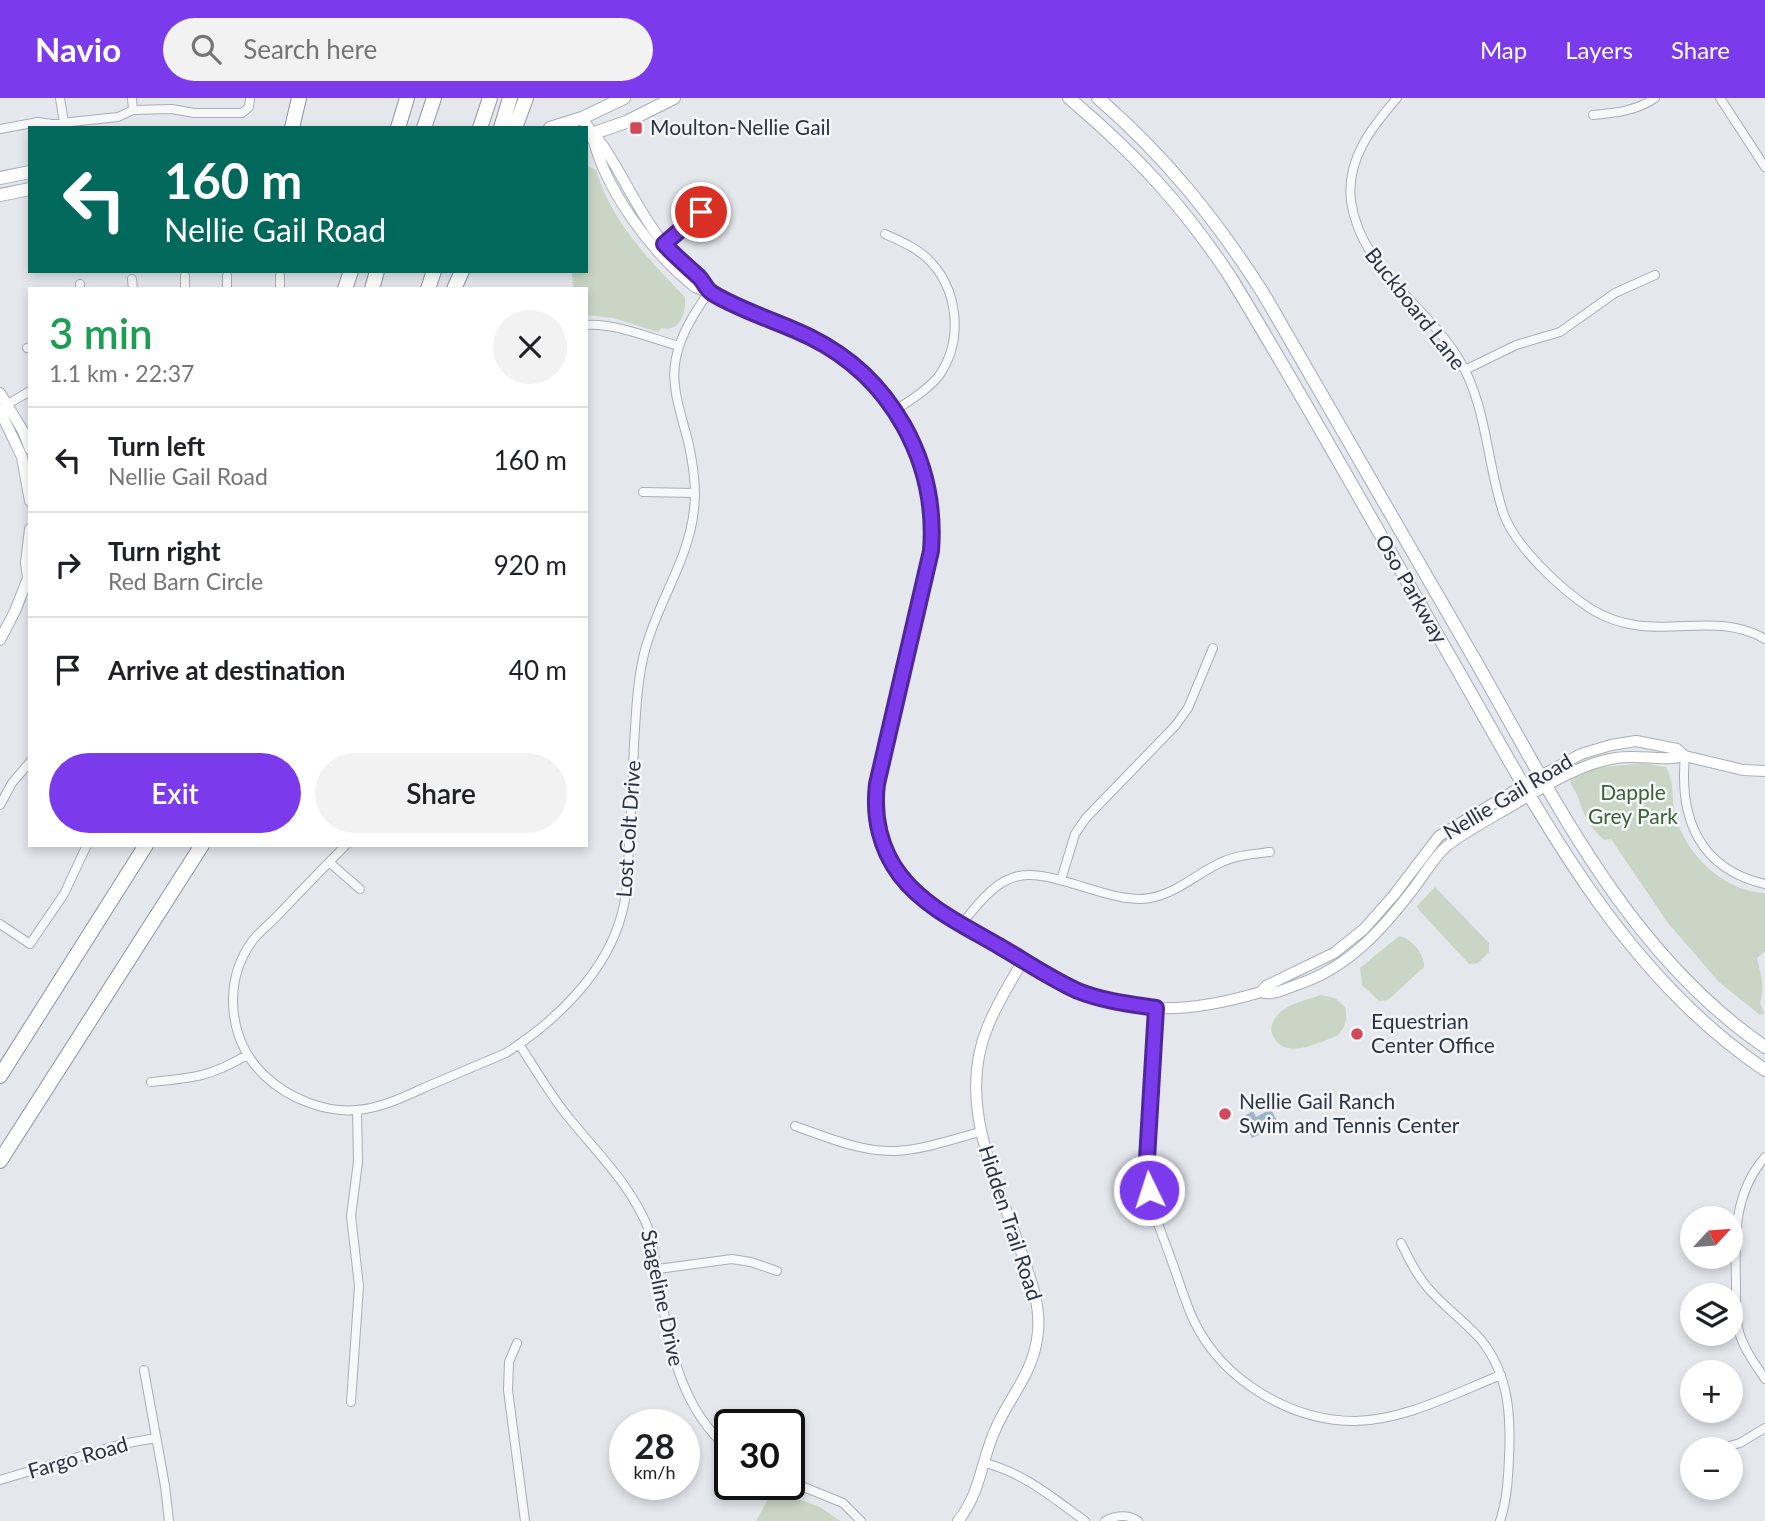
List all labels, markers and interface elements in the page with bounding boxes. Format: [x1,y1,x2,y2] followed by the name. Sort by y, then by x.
[163,18,653,81] search box
[35,29,121,69] text: Navio
[187,30,225,68] icon: search
[243,33,377,65] text: Search here
[1480,35,1527,64] text: Map
[1565,35,1633,64] text: Layers
[1671,35,1730,64] text: Share
[650,114,831,139] place label: Moulton-Nellie Gail
[628,120,644,136] marker: Moulton-Nellie Gail
[164,151,302,209] text: 160 m
[49,154,140,245] icon: left
[671,182,731,242] pin
[682,193,720,231] icon: arrive
[164,210,386,249] text: Nellie Gail Road
[1361,242,1472,374] street label: Buckboard Lane
[49,308,153,358] text: 3 min
[493,310,567,384] button: close
[49,359,194,387] text: 1.1 km · 22:37
[108,430,205,462] text: Turn left
[49,441,87,479] icon: left
[494,444,567,476] text: 160 m
[108,462,268,490] text: Nellie Gail Road
[1371,529,1454,647] street label: Oso Parkway
[108,535,221,567] text: Turn right
[49,546,87,584] icon: right
[494,549,567,581] text: 920 m
[108,567,263,595] text: Red Barn Circle
[49,651,87,689] icon: arrive
[108,654,345,686] text: Arrive at destination
[509,654,567,686] text: 40 m
[1438,747,1576,844] street label: Nellie Gail Road
[49,753,301,833] button: Exit
[315,753,567,833] button: Share
[610,759,645,898] street label: Lost Colt Drive
[1588,779,1678,828] park label: Dapple Grey Park
[1371,1008,1495,1057] place label: Equestrian Center Office
[1349,1026,1365,1042] marker: Equestrian Center Office
[1239,1088,1460,1137] place label: Nellie Gail Ranch Swim and Tennis Center
[1217,1106,1233,1122] marker: Nellie Gail Ranch Swim and Tennis Center
[975,1142,1048,1303] street label: Hidden Trail Road
[1112,1153,1186,1227] position arrow
[1680,1206,1743,1269] north arrow
[1680,1206,1743,1500] map controls
[637,1227,690,1368] street label: Stageline Drive
[1680,1283,1743,1346] button: layers
[1680,1360,1743,1423] button: +
[714,1409,805,1500] speed limit sign: 30
[634,1424,675,1466] text: 28
[25,1430,130,1483] street label: Fargo Road
[1680,1437,1743,1500] button: −
[633,1461,676,1483] text: km/h

